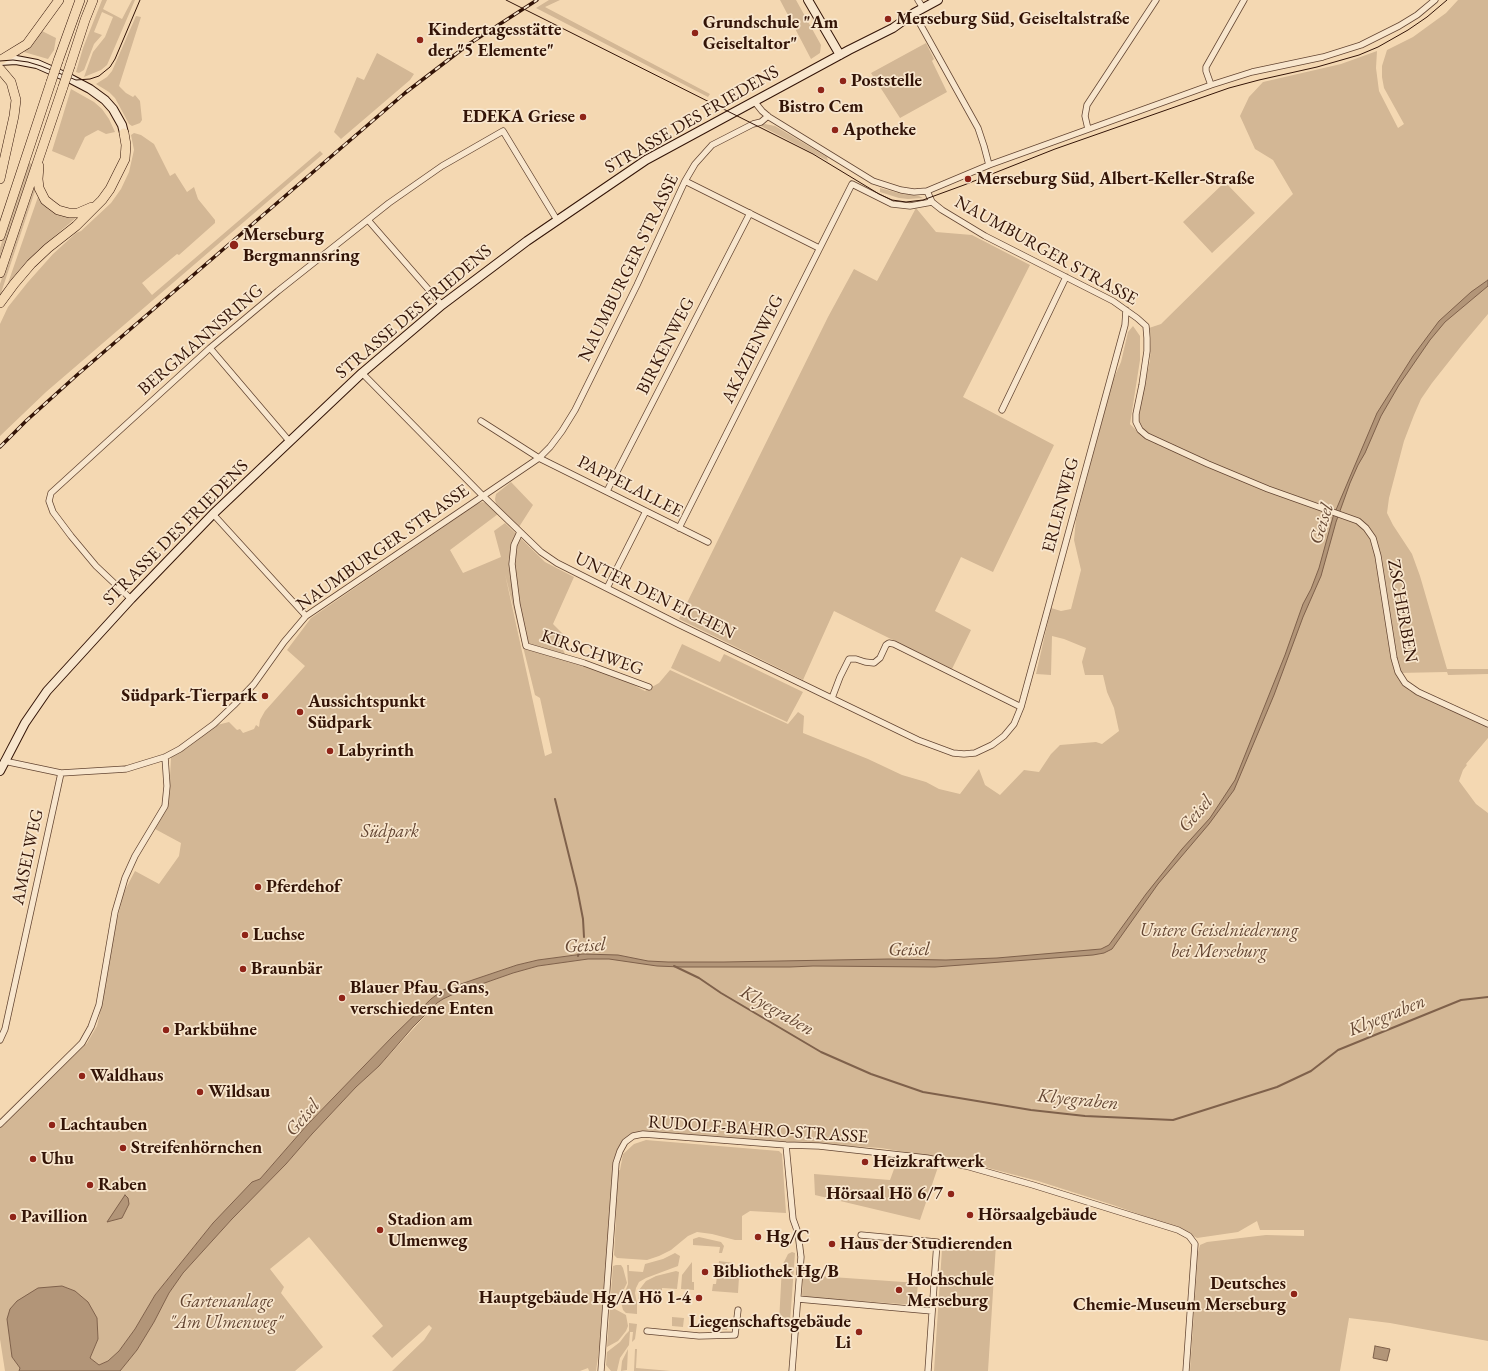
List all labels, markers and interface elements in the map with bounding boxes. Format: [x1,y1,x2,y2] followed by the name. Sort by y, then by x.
[896,8,1130,30] place label: Merseburg Süd, Geiseltalstraße
[703,12,838,54] place label: Grundschule "Am Geiseltaltor"
[883,14,893,24] marker: Merseburg Süd, Geiseltalstraße
[428,19,561,62] place label: Kindertagesstätte der "5 Elemente"
[690,28,700,38] marker: Grundschule "Am Geiseltaltor"
[415,35,425,45] marker: Kindertagesstätte der "5 Elemente"
[601,61,783,179] street label: STRASSE DES FRIEDENS
[851,70,922,92] place label: Poststelle
[838,76,848,86] marker: Poststelle
[816,85,826,95] marker: Bistro Cem
[778,96,864,118] place label: Bistro Cem
[463,106,575,128] place label: EDEKA Griese
[578,112,588,122] marker: EDEKA Griese
[843,119,916,141] place label: Apotheke
[830,125,840,135] marker: Apotheke
[976,168,1254,190] place label: Merseburg Süd, Albert-Keller-Straße
[574,171,684,365] street label: NAUMBURGER STRASSE
[963,174,973,184] marker: Merseburg Süd, Albert-Keller-Straße
[951,192,1141,310] street label: NAUMBURGER STRASSE
[243,224,359,266] place label: Merseburg Bergmannsring
[228,239,240,251] marker: Merseburg Bergmannsring
[331,240,497,384] street label: STRASSE DES FRIEDENS
[134,280,268,400] street label: BERGMANNSRING
[717,291,789,407] street label: AKAZIENWEG
[632,294,700,398] street label: BIRKENWEG
[574,451,686,523] street label: PAPPELALLEE
[1038,455,1084,555] street label: ERLENWEG
[99,456,253,610] street label: STRASSE DES FRIEDENS
[292,480,474,616] street label: NAUMBURGER STRASSE
[1305,501,1339,547] water label: Geisel
[571,548,739,644] street label: UNTER DEN EICHEN
[1382,558,1422,664] street label: ZSCHERBEN
[538,625,646,681] street label: KIRSCHWEG
[121,685,257,707] place label: Südpark-Tierpark
[260,691,270,701] marker: Südpark-Tierpark
[308,691,426,734] place label: Aussichtspunkt Südpark
[295,707,305,717] marker: Aussichtspunkt Südpark
[338,740,414,762] place label: Labyrinth
[325,746,335,756] marker: Labyrinth
[1174,791,1218,837] water label: Geisel
[7,807,49,907] street label: AMSELWEG
[361,821,419,843] park label: Südpark
[266,876,340,898] place label: Pferdehof
[253,882,263,892] marker: Pferdehof
[1140,920,1298,962] park label: Untere Geiselniederung bei Merseburg
[253,924,305,946] place label: Luchse
[240,930,250,940] marker: Luchse
[564,934,606,958] water label: Geisel
[888,938,930,962] water label: Geisel
[251,958,323,980] place label: Braunbär
[238,964,248,974] marker: Braunbär
[350,977,494,1020] place label: Blauer Pfau, Gans, verschiedene Enten
[736,981,818,1041] water label: Klyegraben
[1345,990,1429,1042] water label: Klyegraben
[337,993,347,1003] marker: Blauer Pfau, Gans, verschiedene Enten
[174,1019,257,1041] place label: Parkbühne
[161,1025,171,1035] marker: Parkbühne
[90,1065,163,1087] place label: Waldhaus
[77,1071,87,1081] marker: Waldhaus
[208,1081,270,1103] place label: Wildsau
[1036,1084,1120,1116] water label: Klyegraben
[195,1087,205,1097] marker: Wildsau
[281,1095,325,1141] water label: Geisel
[647,1112,869,1148] street label: RUDOLF-BAHRO-STRASSE
[60,1114,147,1136] place label: Lachtauben
[47,1120,57,1130] marker: Lachtauben
[131,1137,262,1159] place label: Streifenhörnchen
[118,1143,128,1153] marker: Streifenhörnchen
[41,1148,74,1170] place label: Uhu
[873,1151,985,1173] place label: Heizkraftwerk
[28,1154,38,1164] marker: Uhu
[860,1157,870,1167] marker: Heizkraftwerk
[98,1174,147,1196] place label: Raben
[85,1180,95,1190] marker: Raben
[826,1183,943,1205] place label: Hörsaal Hö 6/7
[946,1189,956,1199] marker: Hörsaal Hö 6/7
[978,1204,1097,1226] place label: Hörsaalgebäude
[21,1206,88,1228] place label: Pavillion
[388,1209,473,1252] place label: Stadion am Ulmenweg
[965,1210,975,1220] marker: Hörsaalgebäude
[8,1212,18,1222] marker: Pavillion
[375,1225,385,1235] marker: Stadion am Ulmenweg
[766,1226,809,1248] place label: Hg/C
[753,1232,763,1242] marker: Hg/C
[840,1233,1012,1255] place label: Haus der Studierenden
[827,1239,837,1249] marker: Haus der Studierenden
[713,1261,839,1283] place label: Bibliothek Hg/B
[700,1267,710,1277] marker: Bibliothek Hg/B
[907,1269,994,1312] place label: Hochschule Merseburg
[1073,1273,1286,1316] place label: Deutsches Chemie-Museum Merseburg
[894,1285,904,1295] marker: Hochschule Merseburg
[479,1287,691,1309] place label: Hauptgebäude Hg/A Hö 1-4
[1289,1289,1299,1299] marker: Deutsches Chemie-Museum Merseburg
[169,1291,283,1334] park label: Gartenanlage "Am Ulmenweg"
[694,1293,704,1303] marker: Hauptgebäude Hg/A Hö 1-4
[689,1311,851,1354] place label: Liegenschaftsgebäude Li
[854,1327,864,1337] marker: Liegenschaftsgebäude Li

